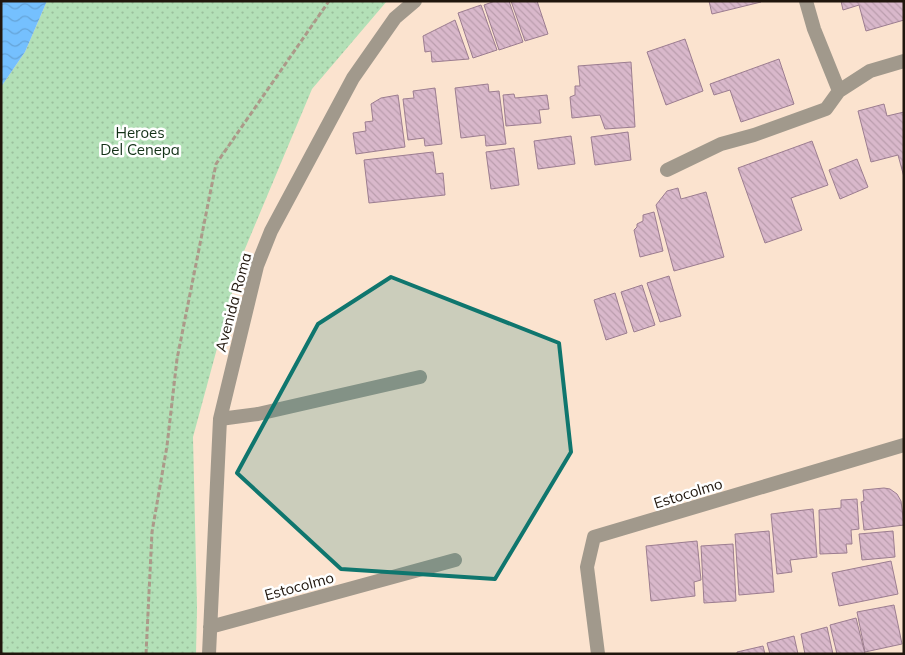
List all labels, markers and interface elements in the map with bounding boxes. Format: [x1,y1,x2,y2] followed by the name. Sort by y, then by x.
[100,123,180,159] park label: Heroes Del Cenepa
[211,250,255,354] street label: Avenida Roma
[651,474,725,512] street label: Estocolmo
[262,568,336,604] street label: Estocolmo

